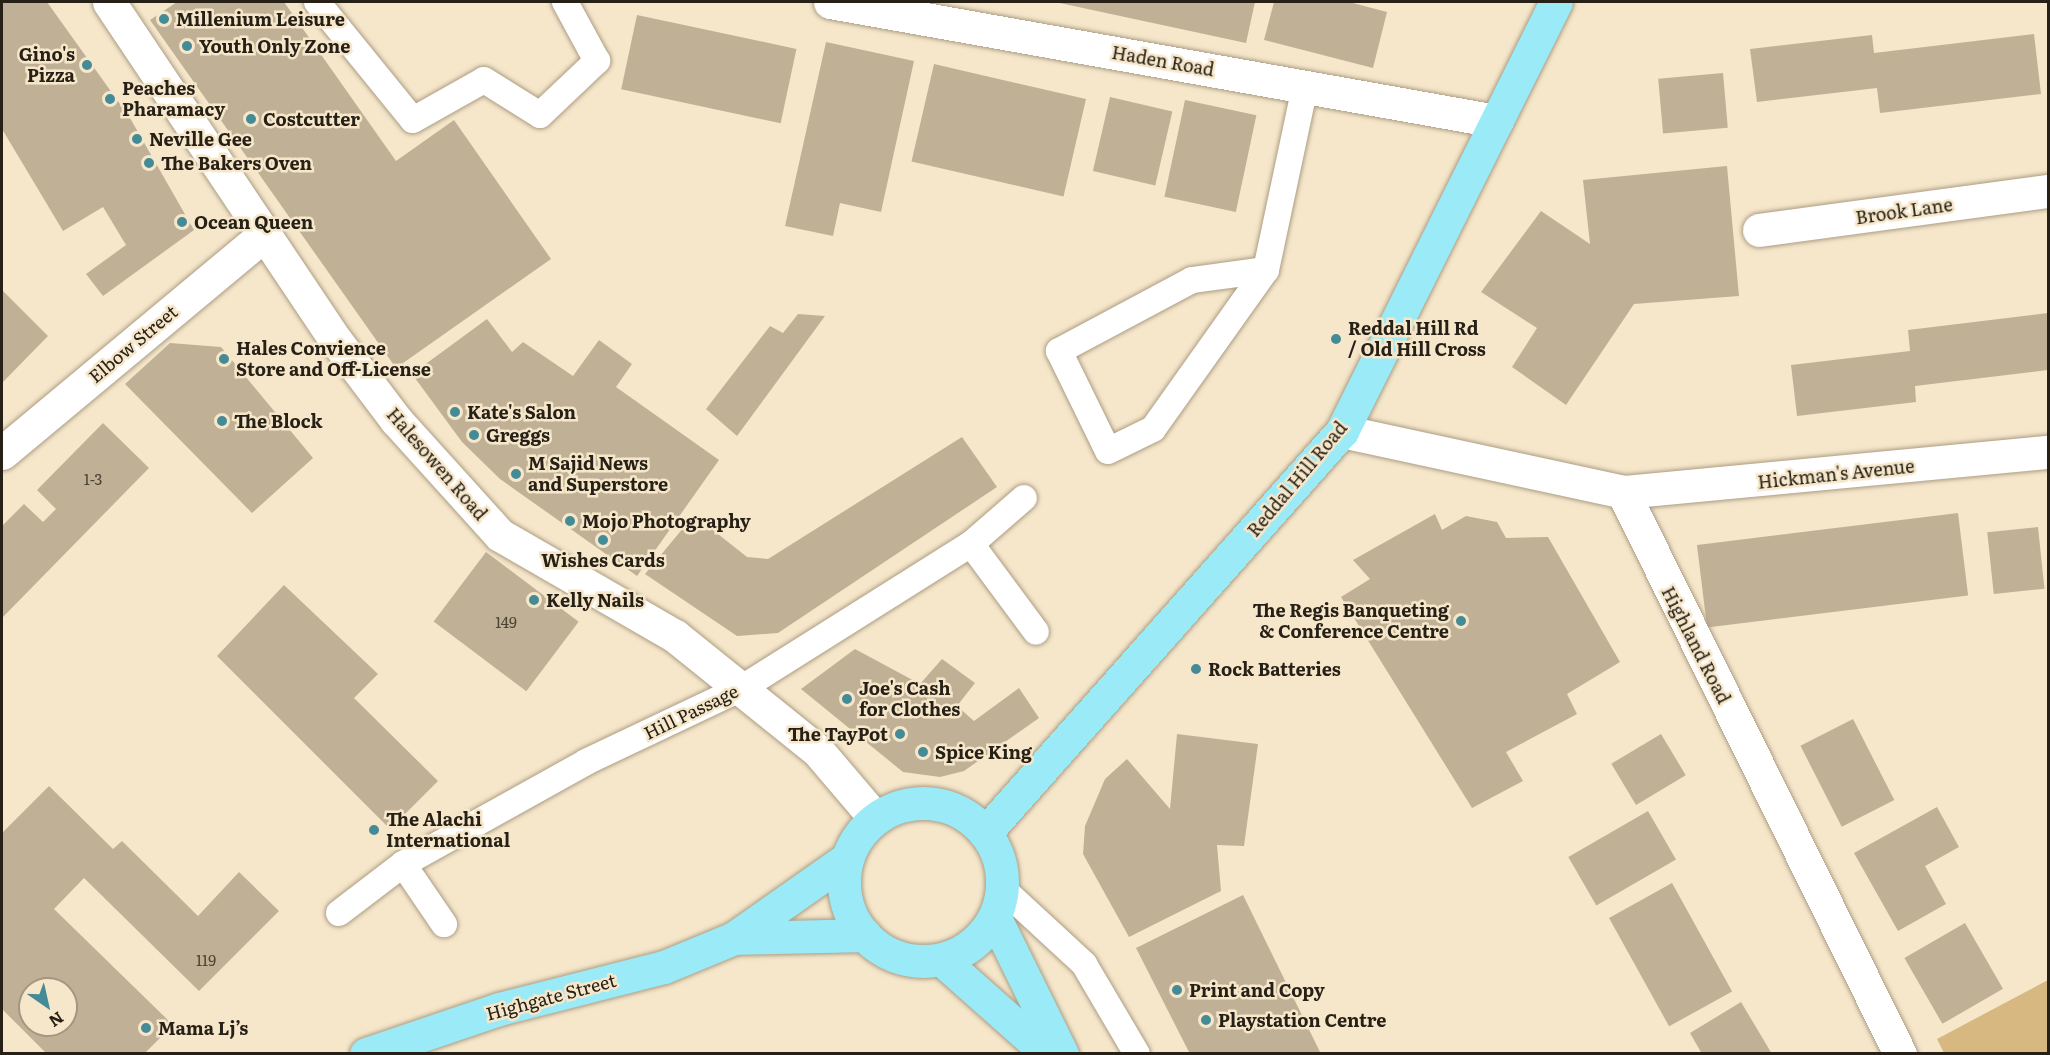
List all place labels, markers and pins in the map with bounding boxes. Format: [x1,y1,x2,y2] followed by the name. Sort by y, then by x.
[176,8,345,30] place label: Millenium Leisure
[157,12,171,26] marker: Millenium Leisure
[199,35,350,57] place label: Youth Only Zone
[180,39,194,53] marker: Youth Only Zone
[19,44,75,86] place label: Gino's Pizza
[80,58,94,72] marker: Gino's Pizza
[122,78,225,121] place label: Peaches Pharamacy
[103,92,117,106] marker: Peaches Pharamacy
[263,108,360,130] place label: Costcutter
[244,112,258,126] marker: Costcutter
[149,128,252,150] place label: Neville Gee
[130,132,144,146] marker: Neville Gee
[161,152,312,174] place label: The Bakers Oven
[142,156,156,170] marker: The Bakers Oven
[194,211,313,233] place label: Ocean Queen
[175,215,189,229] marker: Ocean Queen
[1348,318,1486,360] place label: Reddal Hill Rd / Old Hill Cross
[1329,332,1343,346] marker: Reddal Hill Rd / Old Hill Cross
[236,338,431,380] place label: Hales Convience Store and Off-License
[217,352,231,366] marker: Hales Convience Store and Off-License
[467,401,576,423] place label: Kate's Salon
[448,405,462,419] marker: Kate's Salon
[234,410,323,432] place label: The Block
[215,414,229,428] marker: The Block
[486,424,550,446] place label: Greggs
[467,428,481,442] marker: Greggs
[528,453,668,496] place label: M Sajid News and Superstore
[509,467,523,481] marker: M Sajid News and Superstore
[582,510,751,532] place label: Mojo Photography
[563,514,577,528] marker: Mojo Photography
[596,533,610,547] marker: Wishes Cards
[541,549,665,571] place label: Wishes Cards
[546,589,644,611] place label: Kelly Nails
[527,593,541,607] marker: Kelly Nails
[1253,600,1449,642] place label: The Regis Banqueting & Conference Centre
[1454,614,1468,628] marker: The Regis Banqueting & Conference Centre
[1208,658,1341,680] place label: Rock Batteries
[1189,662,1203,676] marker: Rock Batteries
[859,678,960,720] place label: Joe's Cash for Clothes
[840,692,854,706] marker: Joe's Cash for Clothes
[788,723,888,745] place label: The TayPot
[893,727,907,741] marker: The TayPot
[935,741,1032,763] place label: Spice King
[916,745,930,759] marker: Spice King
[386,809,510,852] place label: The Alachi International
[367,823,381,837] marker: The Alachi International
[1189,979,1325,1001] place label: Print and Copy
[1170,983,1184,997] marker: Print and Copy
[1218,1009,1386,1031] place label: Playstation Centre
[1199,1013,1213,1027] marker: Playstation Centre
[158,1017,248,1039] place label: Mama Lj’s
[139,1021,153,1035] marker: Mama Lj’s

